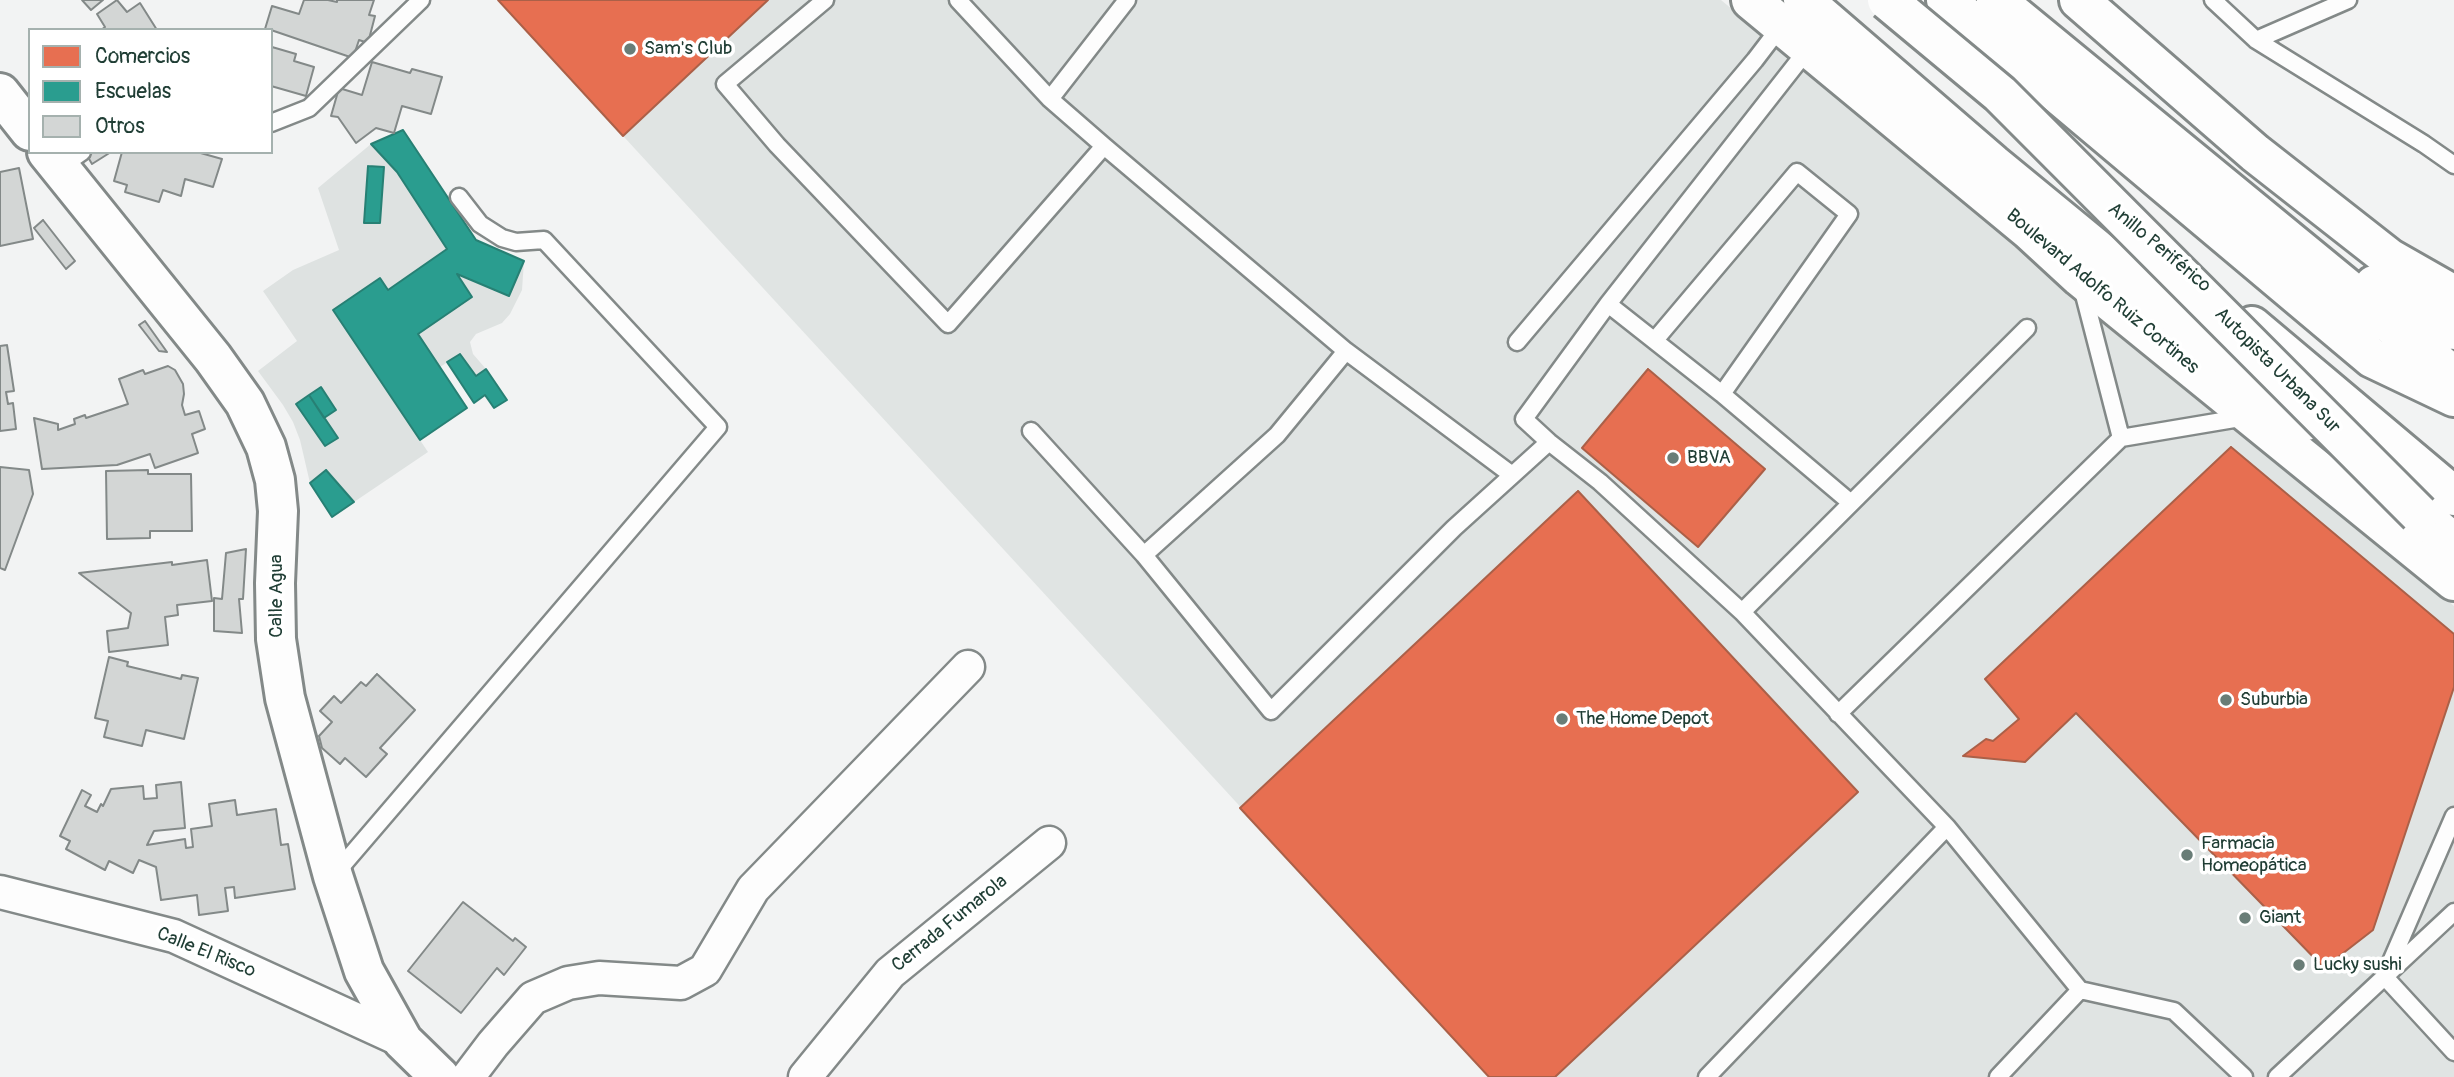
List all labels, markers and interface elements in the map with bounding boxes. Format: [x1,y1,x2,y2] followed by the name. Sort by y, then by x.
[28,28,273,154] legend
[644,38,732,60] place label: Sam's Club
[622,41,638,57] marker: Sam's Club
[95,43,190,70] text: Comercios
[95,78,171,105] text: Escuelas
[95,113,145,140] text: Otros
[2103,198,2215,298] street label: Anillo Periférico
[2001,205,2203,379] street label: Boulevard Adolfo Ruiz Cortines
[2209,303,2345,439] street label: Autopista Urbana Sur
[1687,447,1731,469] place label: BBVA
[1665,450,1681,466] marker: BBVA
[266,554,288,638] street label: Calle Agua
[2240,689,2308,711] place label: Suburbia
[2218,692,2234,708] marker: Suburbia
[1576,708,1709,730] place label: The Home Depot
[1554,711,1570,727] marker: The Home Depot
[2201,833,2307,877] place label: Farmacia Homeopática
[2179,847,2195,863] marker: Farmacia Homeopática
[888,871,1012,977] street label: Cerrada Fumarola
[2259,907,2301,929] place label: Giant
[2237,910,2253,926] marker: Giant
[153,923,259,983] street label: Calle El Risco
[2313,954,2402,976] place label: Lucky sushi
[2291,957,2307,973] marker: Lucky sushi

